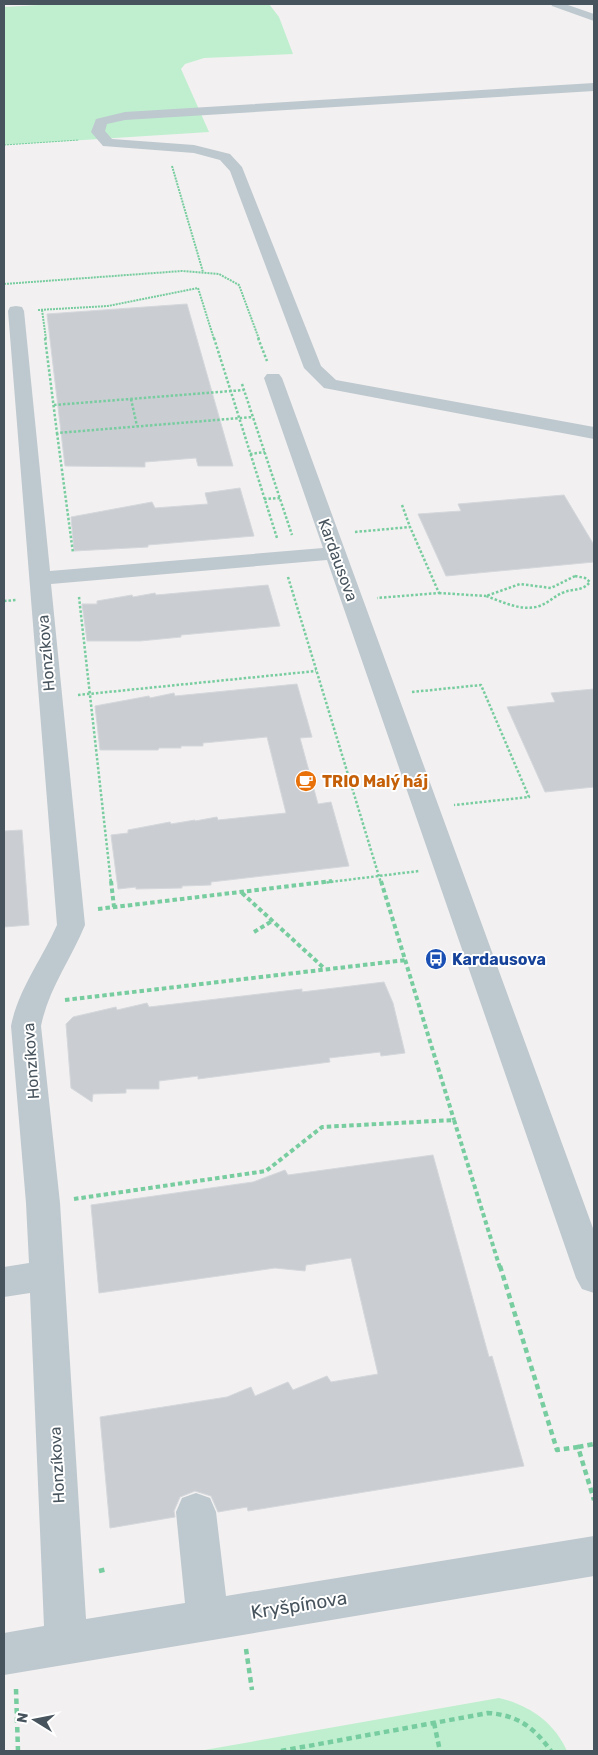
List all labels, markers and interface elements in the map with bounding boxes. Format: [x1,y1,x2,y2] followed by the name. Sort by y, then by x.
[314,516,362,604] street label: Kardausova
[33,614,59,692] street label: Honzíkova
[294,769,318,793] cafe icon: TRIO Malý háj
[322,772,428,791] place label: TRIO Malý háj
[424,947,448,971] bus stop icon: Kardausova
[452,950,546,969] place label: Kardausova
[19,1022,43,1100] street label: Honzíkova
[46,1426,68,1504] street label: Honzíkova
[249,1586,349,1624] street label: Kryšpínova
[10,1695,60,1745] north arrow
[13,1711,32,1724] text: N

